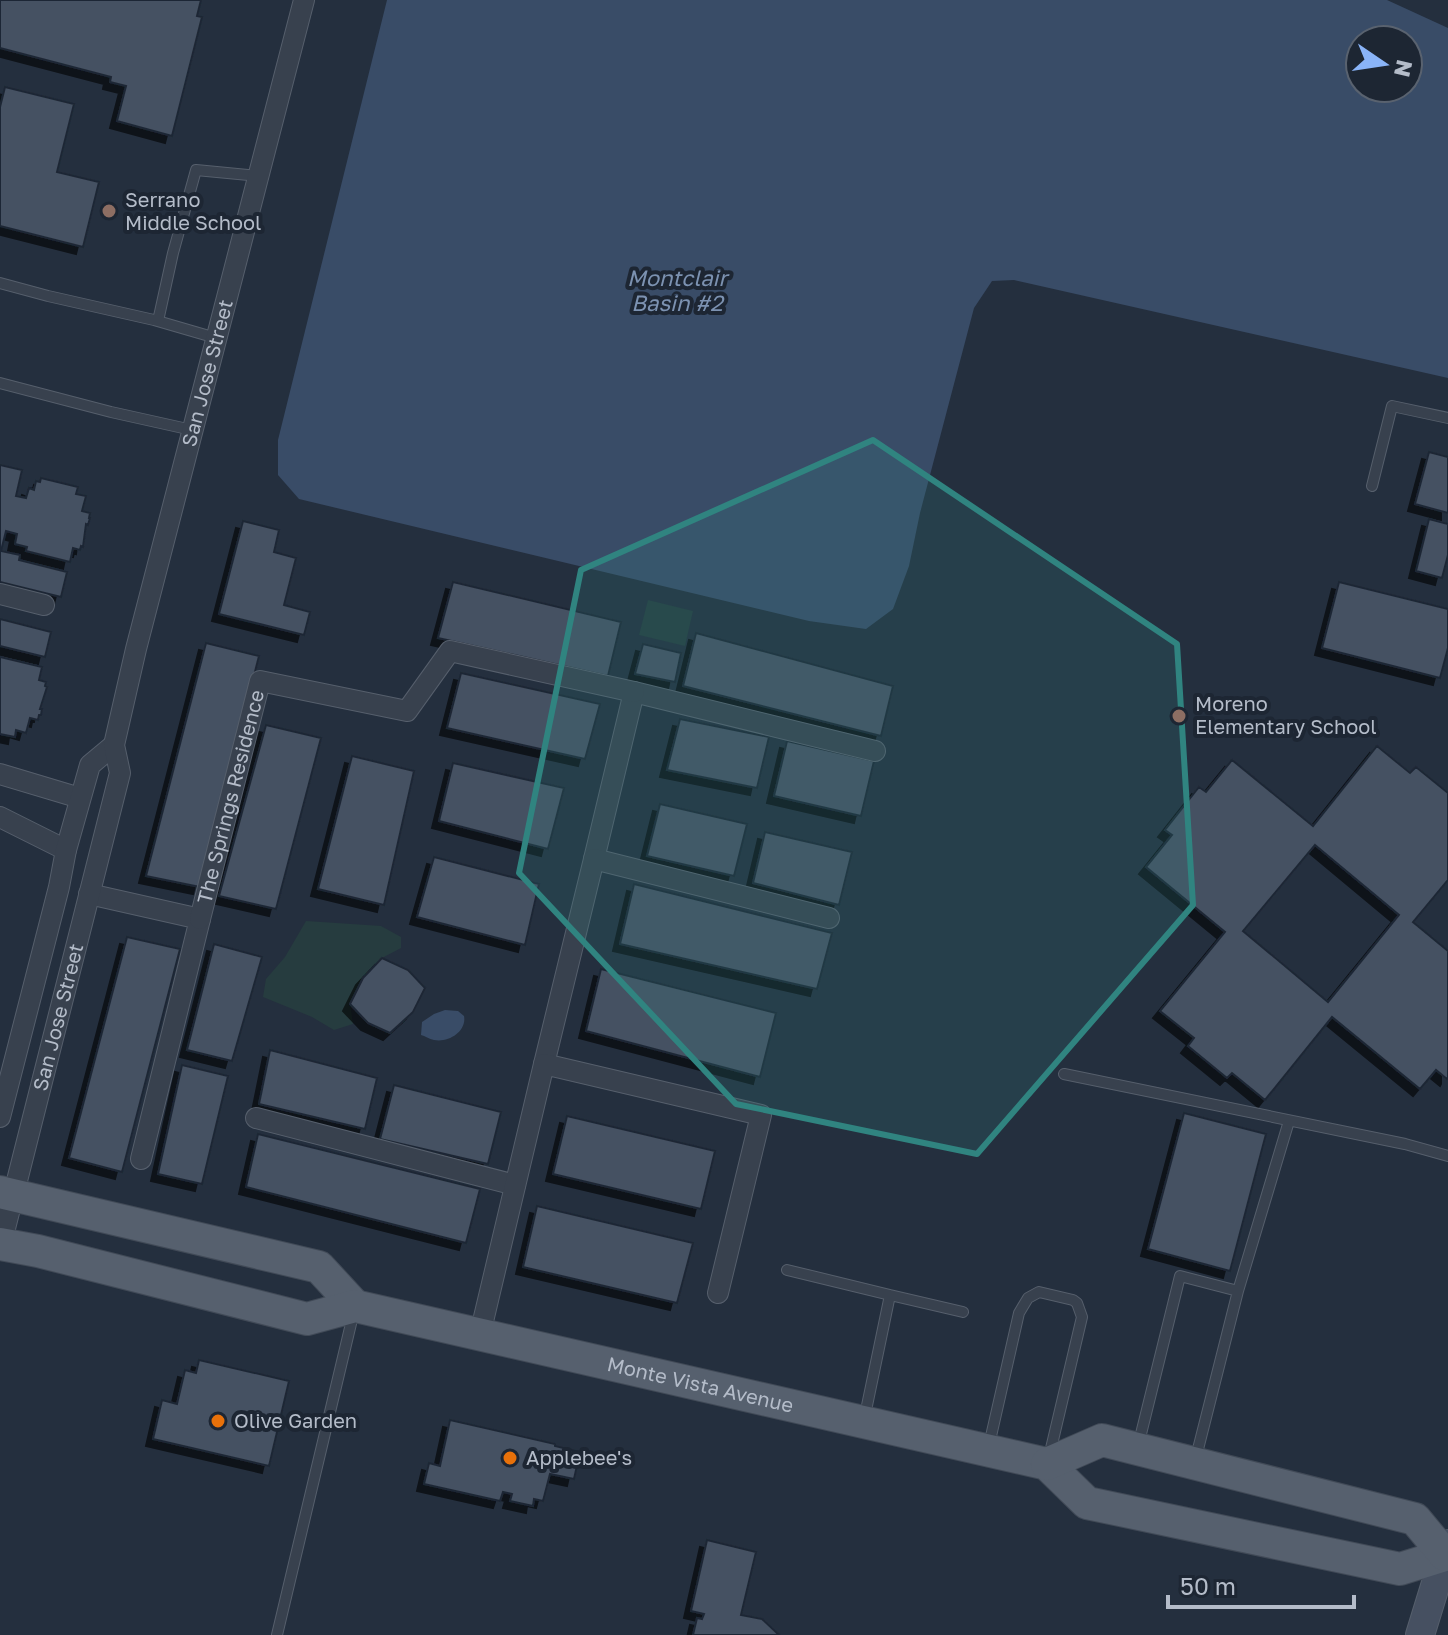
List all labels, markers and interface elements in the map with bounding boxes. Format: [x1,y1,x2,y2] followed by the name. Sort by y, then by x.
[1344,24,1424,104] north arrow
[1389,57,1419,80] text: N
[125,187,261,234] place label: Serrano Middle School
[100,202,118,220] marker: Serrano Middle School
[627,264,731,316] water label: Montclair Basin #2
[176,297,237,449] street label: San Jose Street
[191,687,268,906] street label: The Springs Residence
[1195,691,1377,738] place label: Moreno Elementary School
[1170,707,1188,725] marker: Moreno Elementary School
[27,941,87,1093] street label: San Jose Street
[605,1351,796,1417] street label: Monte Vista Avenue
[234,1408,357,1432] place label: Olive Garden
[209,1412,227,1430] marker: Olive Garden
[526,1445,632,1469] place label: Applebee's
[501,1449,519,1467] marker: Applebee's
[1168,1559,1354,1609] scale bar
[1180,1571,1236,1600] text: 50 m

